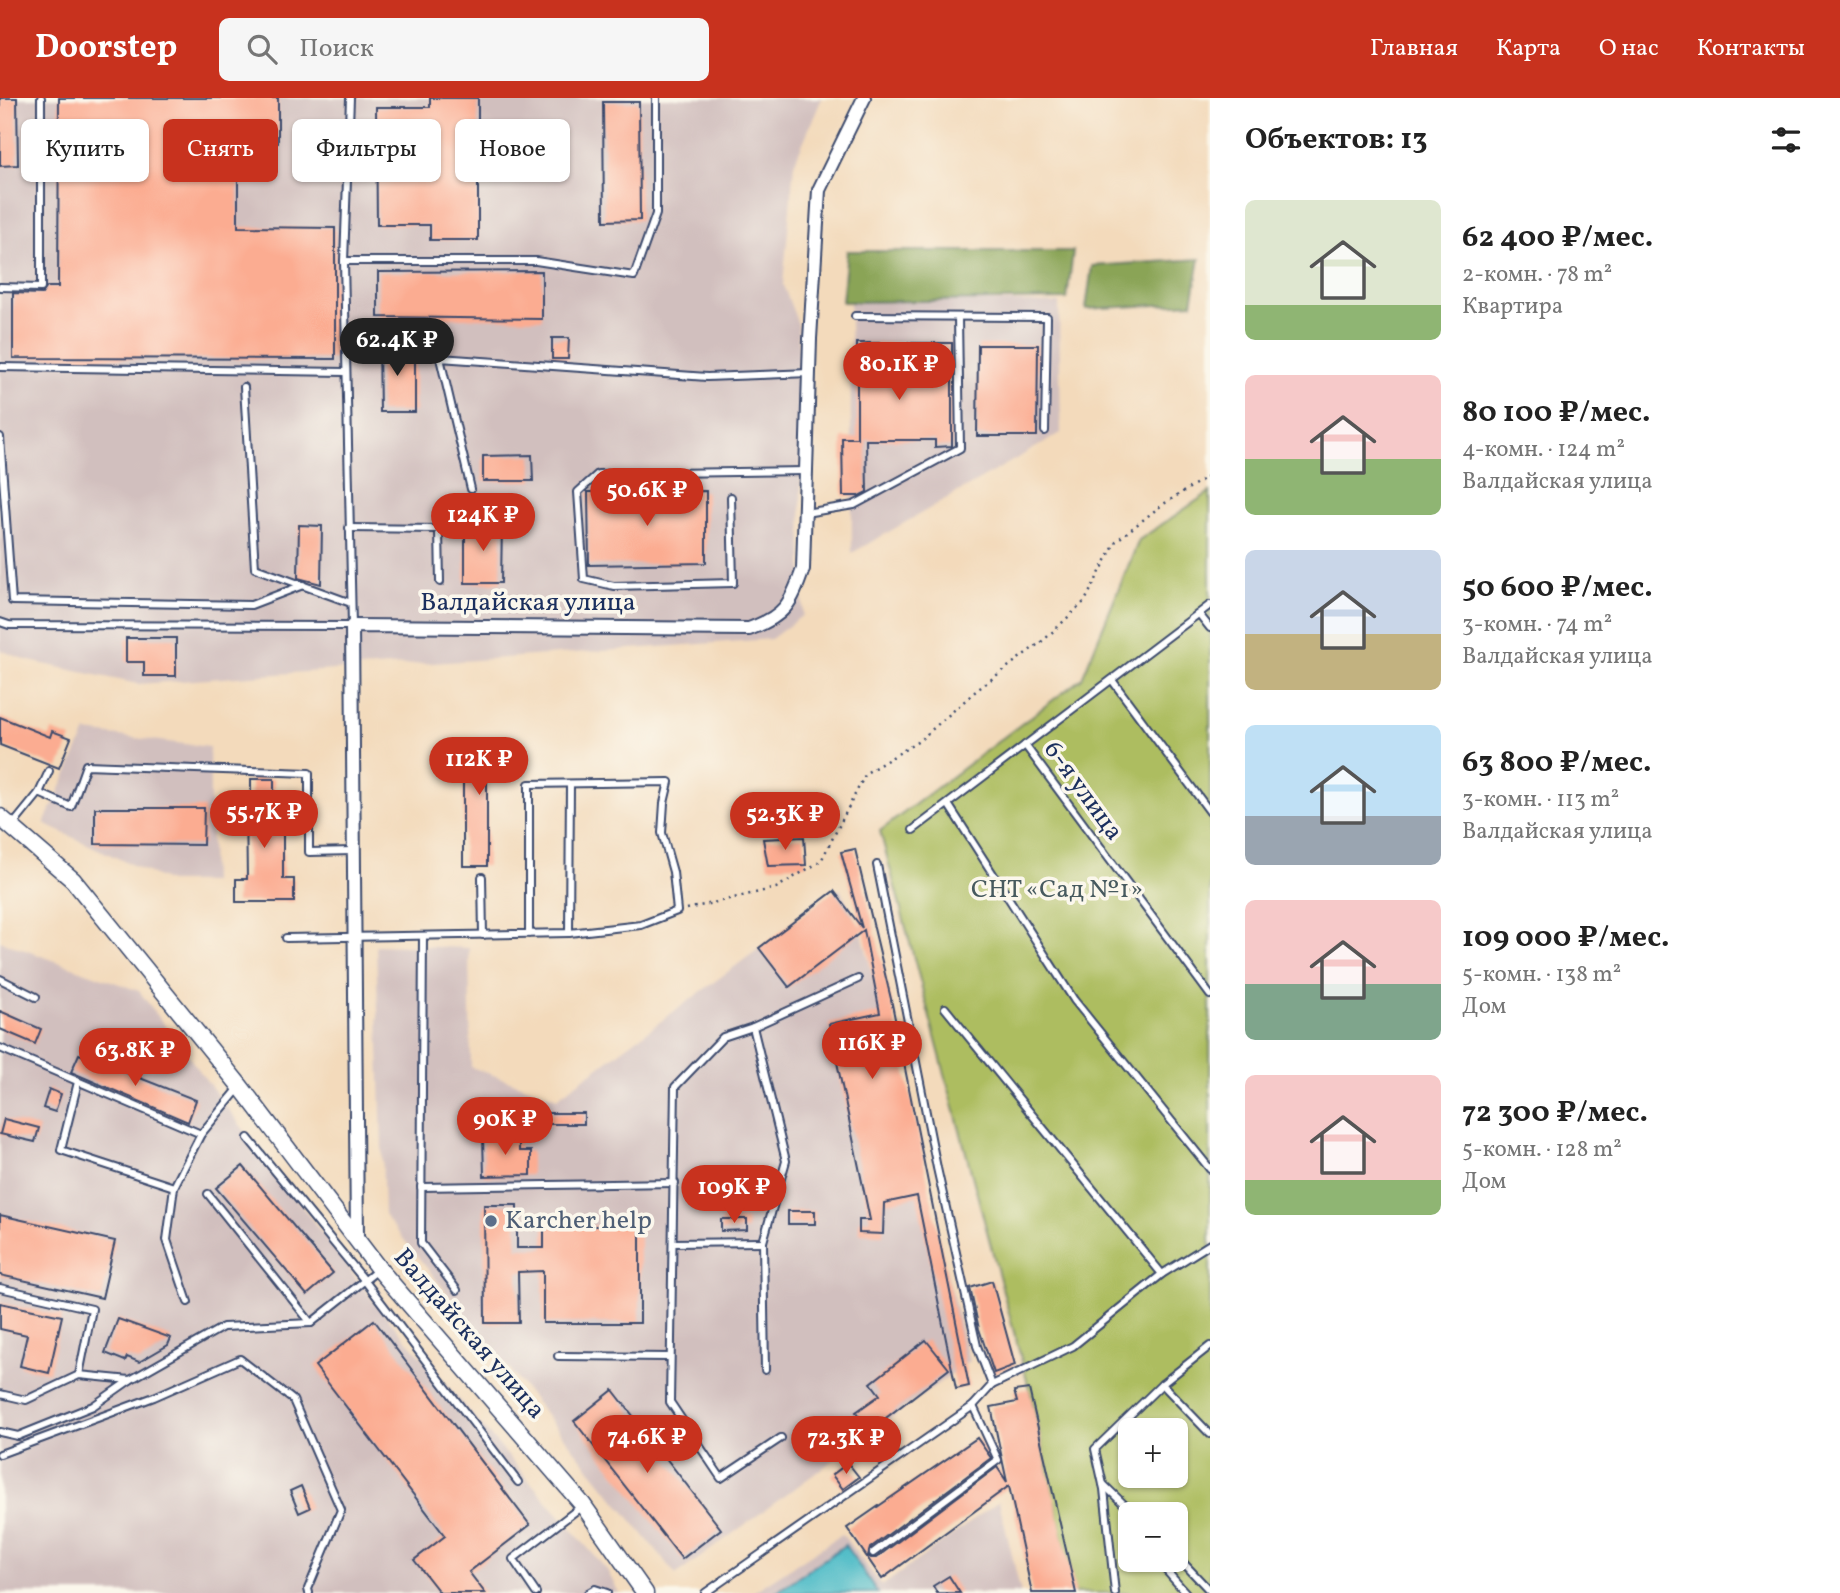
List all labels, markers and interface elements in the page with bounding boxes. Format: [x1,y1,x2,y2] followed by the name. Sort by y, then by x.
[219,18,709,81] search box
[35,26,177,72] text: Doorstep
[243,30,281,68] icon: search
[299,31,374,67] text: Поиск
[1370,32,1458,66] text: Главная
[1496,32,1561,66] text: Карта
[1599,32,1659,66] text: О нас
[1697,32,1805,66] text: Контакты
[21,119,149,182] chip: Купить
[163,119,278,182] chip: Снять
[292,119,441,182] chip: Фильтры
[455,119,570,182] chip: Новое
[1245,119,1428,161] text: Объектов: 13
[1767,121,1805,159] icon: filters
[1462,217,1653,259] text: 62 400 ₽/мес.
[1301,228,1385,312] icon: home
[1462,259,1612,291] text: 2-комн. · 78 m²
[1462,291,1563,323] text: Квартира
[332,318,462,378] pin: 62.4K ₽
[356,325,438,357] text: 62.4K ₽
[834,342,964,402] pin: 80.1K ₽
[859,349,939,381] text: 80.1K ₽
[1462,392,1651,434] text: 80 100 ₽/мес.
[1301,403,1385,487] icon: home
[1462,434,1625,466] text: 4-комн. · 124 m²
[1462,466,1653,498] text: Валдайская улица
[582,468,712,528] pin: 50.6K ₽
[606,475,688,507] text: 50.6K ₽
[426,494,540,553] pin: 124K ₽
[447,500,519,532] text: 124K ₽
[1462,567,1653,609] text: 50 600 ₽/мес.
[1301,578,1385,662] icon: home
[420,585,636,621] street label: Валдайская улица
[1462,609,1612,641] text: 3-комн. · 74 m²
[1462,641,1653,673] text: Валдайская улица
[1035,734,1131,848] street label: 6-я улица
[422,738,536,797] pin: 112K ₽
[1462,742,1652,784] text: 63 800 ₽/мес.
[445,744,513,776] text: 112K ₽
[1301,753,1385,837] icon: home
[1462,784,1619,816] text: 3-комн. · 113 m²
[199,790,329,850] pin: 55.7K ₽
[720,792,850,852] pin: 52.3K ₽
[226,797,302,829] text: 55.7K ₽
[746,799,824,831] text: 52.3K ₽
[1462,816,1653,848] text: Валдайская улица
[971,872,1143,908] park label: СНТ «Сад №1»
[1462,917,1670,959] text: 109 000 ₽/мес.
[1301,928,1385,1012] icon: home
[1462,959,1621,991] text: 5-комн. · 138 m²
[1462,991,1506,1023] text: Дом
[815,1021,929,1081] pin: 116K ₽
[70,1028,200,1088] pin: 63.8K ₽
[838,1028,906,1060] text: 116K ₽
[95,1035,175,1067] text: 63.8K ₽
[1462,1092,1648,1134] text: 72 300 ₽/мес.
[456,1098,554,1157] pin: 90K ₽
[1301,1103,1385,1187] icon: home
[473,1104,537,1136] text: 90K ₽
[1462,1134,1622,1166] text: 5-комн. · 128 m²
[677,1166,791,1225] pin: 109K ₽
[1462,1166,1506,1198] text: Дом
[697,1172,771,1204] text: 109K ₽
[505,1203,652,1239] place label: Karcher help
[483,1213,499,1229] marker: Karcher help
[385,1241,553,1427] street label: Валдайская улица
[582,1416,712,1475] pin: 74.6K ₽
[781,1416,911,1476] pin: 72.3K ₽
[1118,1418,1188,1572] map controls
[1118,1418,1188,1488] button: +
[607,1422,687,1454] text: 74.6K ₽
[807,1423,885,1455] text: 72.3K ₽
[1118,1502,1188,1572] button: −

